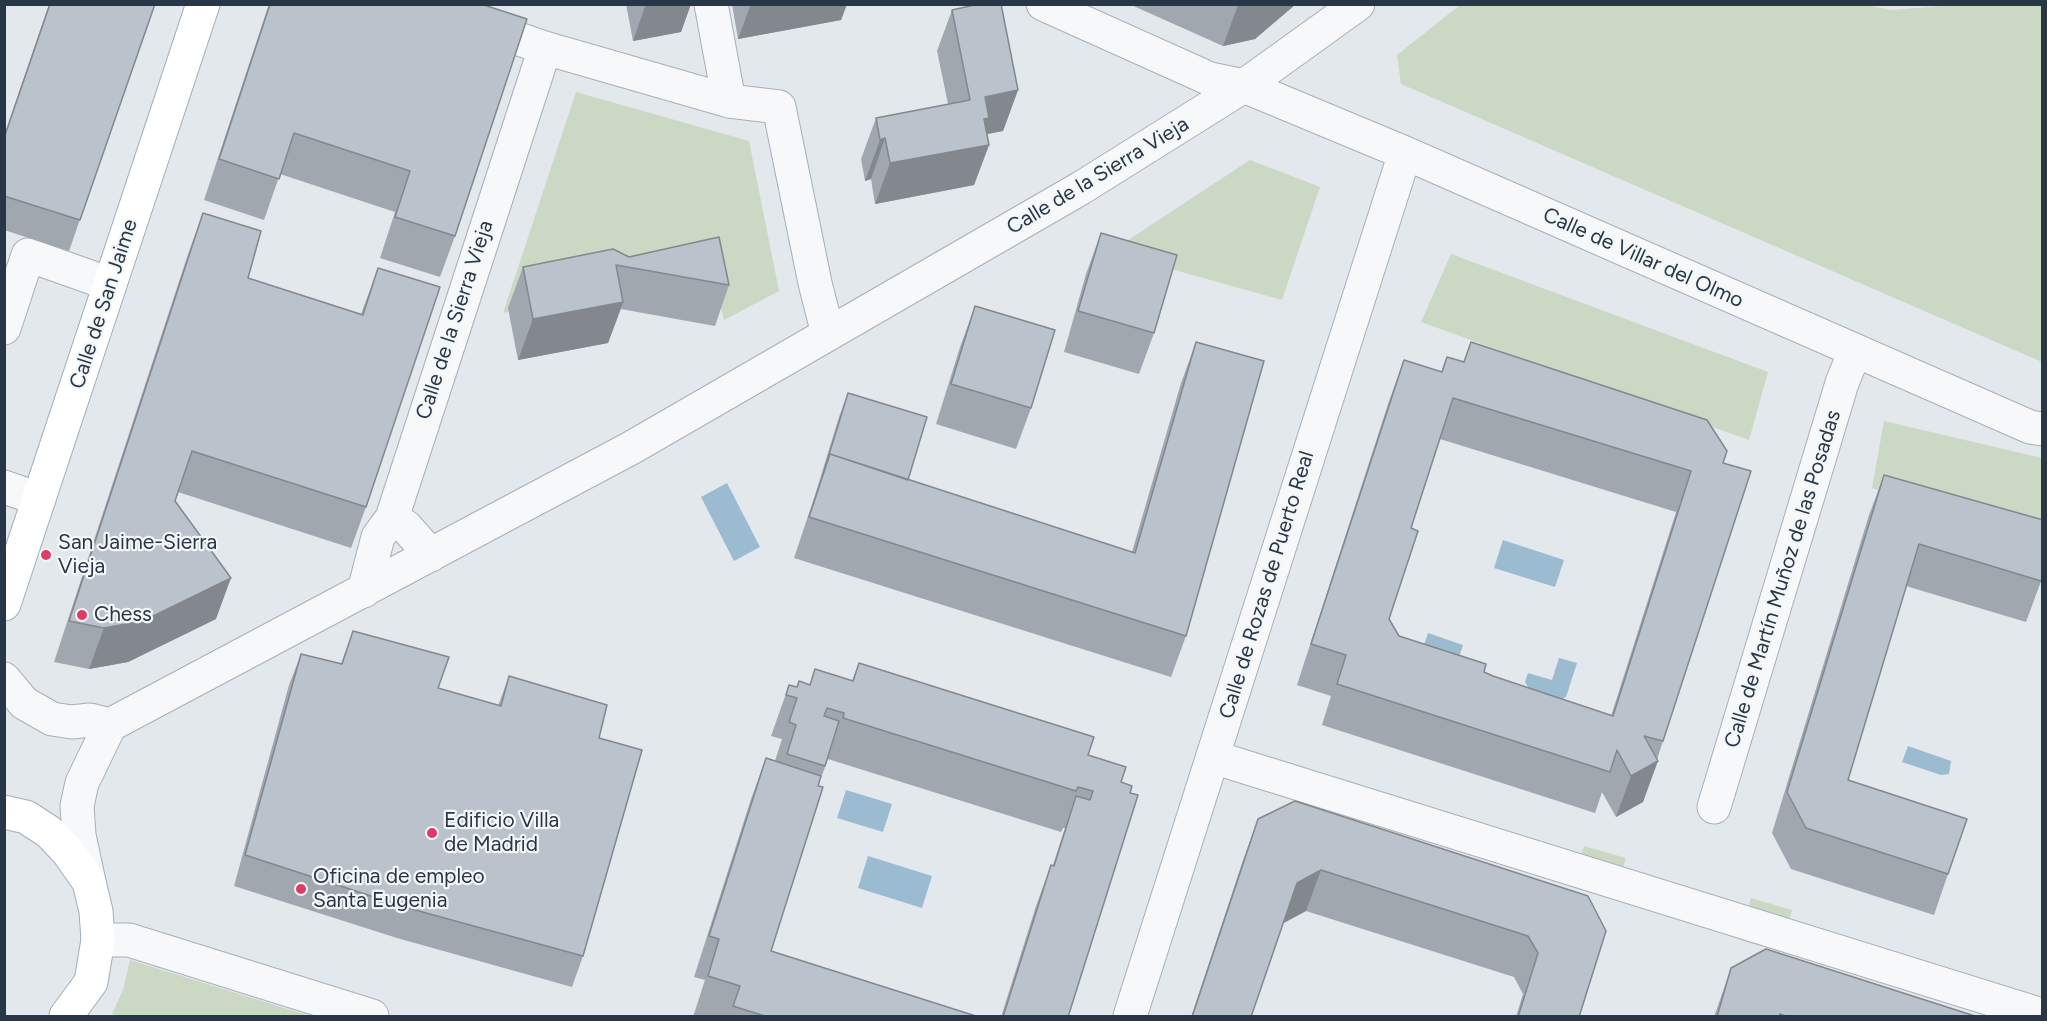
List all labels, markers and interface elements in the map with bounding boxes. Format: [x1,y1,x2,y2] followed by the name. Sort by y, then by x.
[1002,112,1194,240] street label: Calle de la Sierra Vieja
[1539,202,1747,314] street label: Calle de Villar del Olmo
[65,216,143,392] street label: Calle de San Jaime
[411,217,499,423] street label: Calle de la Sierra Vieja
[1720,407,1846,751] street label: Calle de Martín Muñoz de las Posadas
[1214,448,1320,722] street label: Calle de Rozas de Puerto Real
[58,530,217,580] place label: San Jaime-Sierra Vieja
[39,548,53,562] marker: San Jaime-Sierra Vieja
[94,602,152,628] place label: Chess
[75,608,89,622] marker: Chess
[444,808,559,858] place label: Edificio Villa de Madrid
[425,826,439,840] marker: Edificio Villa de Madrid
[313,864,485,914] place label: Oficina de empleo Santa Eugenia
[294,882,308,896] marker: Oficina de empleo Santa Eugenia

